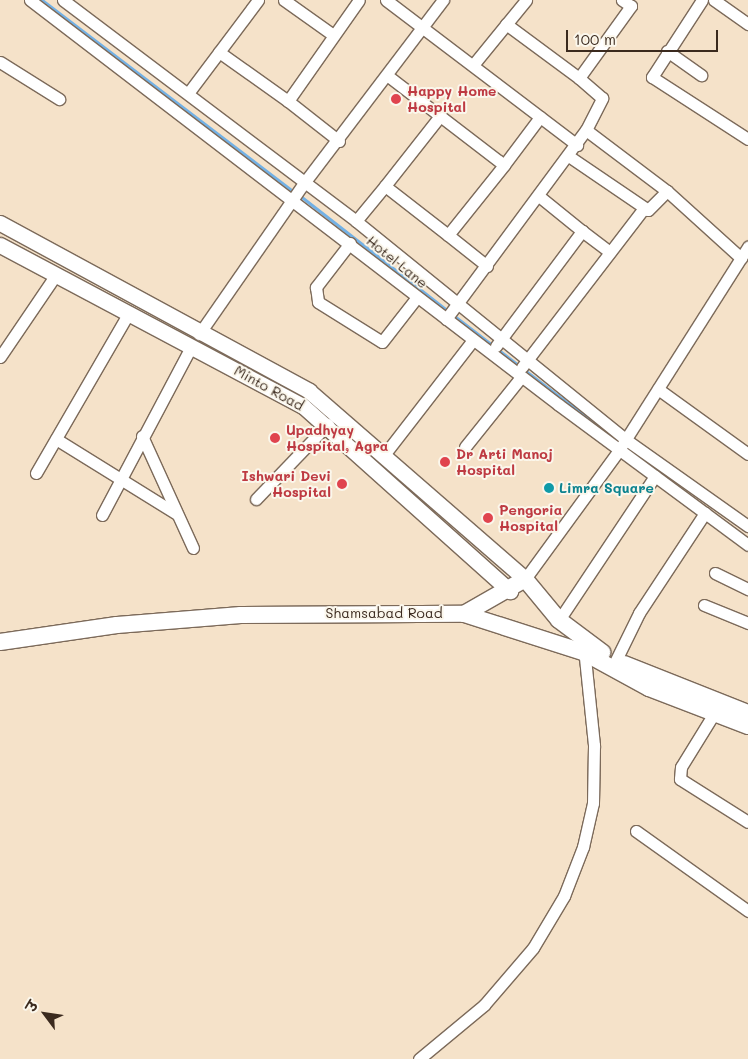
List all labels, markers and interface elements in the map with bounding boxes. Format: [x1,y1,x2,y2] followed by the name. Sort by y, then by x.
[568,20,720,52] scale bar
[574,29,616,49] text: 100 m
[407,83,496,115] place label: Happy Home Hospital
[389,92,403,106] marker: Happy Home Hospital
[363,232,431,292] street label: Hotel Lane
[231,362,307,414] street label: Minto Road
[286,422,388,454] place label: Upadhyay Hospital, Agra
[268,431,282,445] marker: Upadhyay Hospital, Agra
[456,446,553,478] place label: Dr Arti Manoj Hospital
[438,455,452,469] marker: Dr Arti Manoj Hospital
[242,468,331,501] place label: Ishwari Devi Hospital
[335,477,349,491] marker: Ishwari Devi Hospital
[559,480,654,496] place label: Limra Square
[543,482,555,494] marker: Limra Square
[499,502,562,534] place label: Pengoria Hospital
[481,511,495,525] marker: Pengoria Hospital
[325,605,443,621] street label: Shamsabad Road
[20,989,70,1039] north arrow
[21,997,42,1015] text: उ

